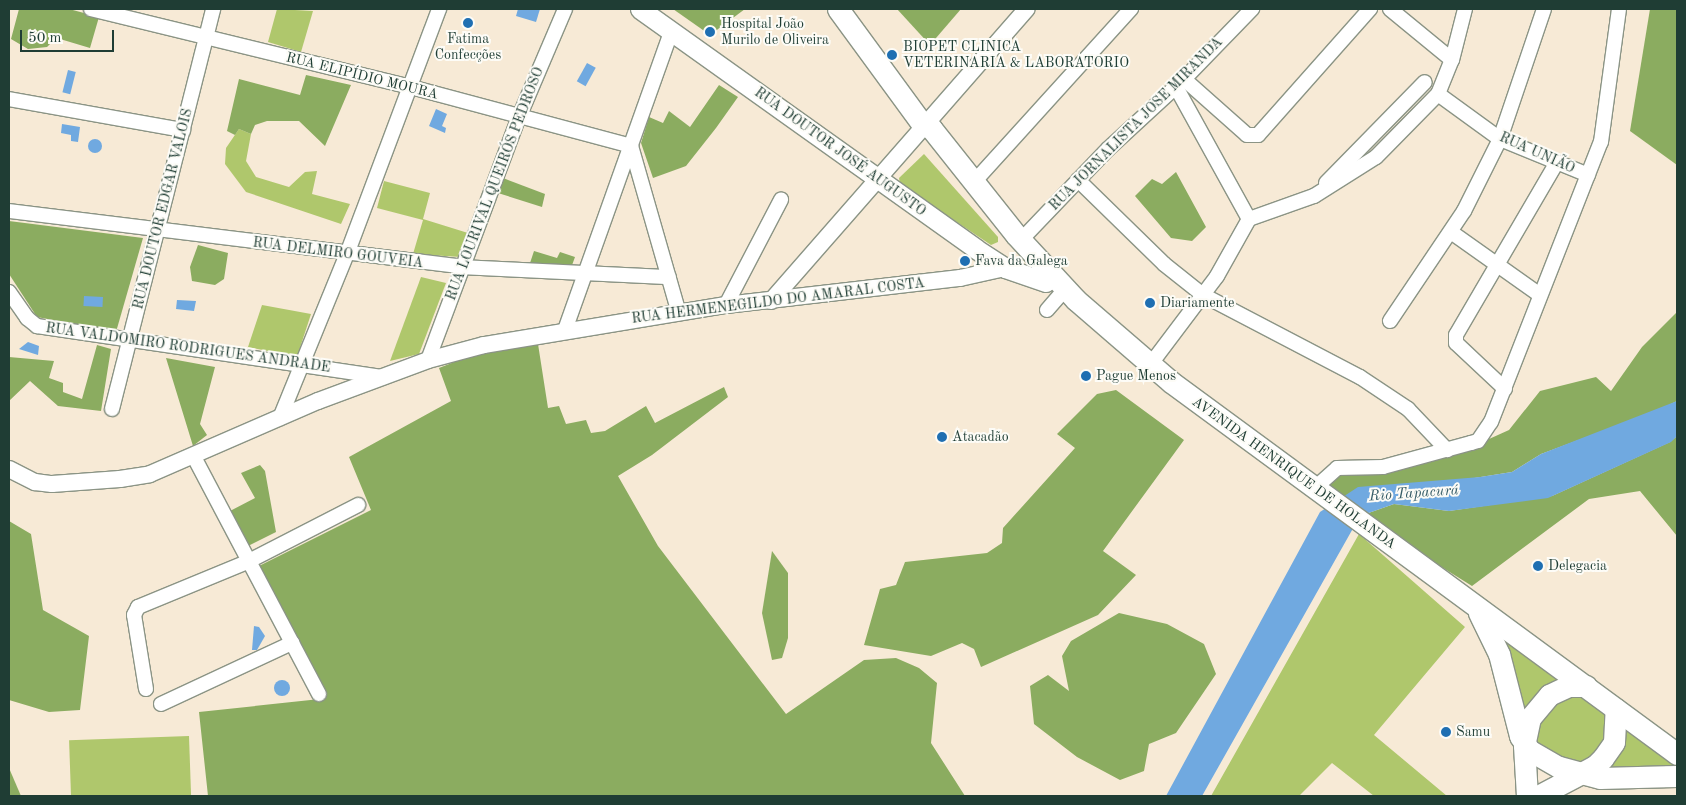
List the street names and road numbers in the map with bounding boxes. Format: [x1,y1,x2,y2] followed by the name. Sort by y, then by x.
[1046,34,1226,214] street label: RUA JORNALISTA JOSE MIRANDA
[284,49,440,103] street label: RUA ELIPÍDIO MOURA
[443,65,547,303] street label: RUA LOURIVAL QUEIRÓS PEDROSO
[751,84,929,220] street label: RUA DOUTOR JOSÉ AUGUSTO
[130,107,196,311] street label: RUA DOUTOR EDGAR VALOIS
[1497,129,1577,177] street label: RUA UNIÃO
[252,234,424,272] street label: RUA DELMIRO GOUVEIA
[631,275,925,327] street label: RUA HERMENEGILDO DO AMARAL COSTA
[44,320,332,376] street label: RUA VALDOMIRO RODRIGUES ANDRADE
[1189,393,1399,553] street label: AVENIDA HENRIQUE DE HOLANDA

